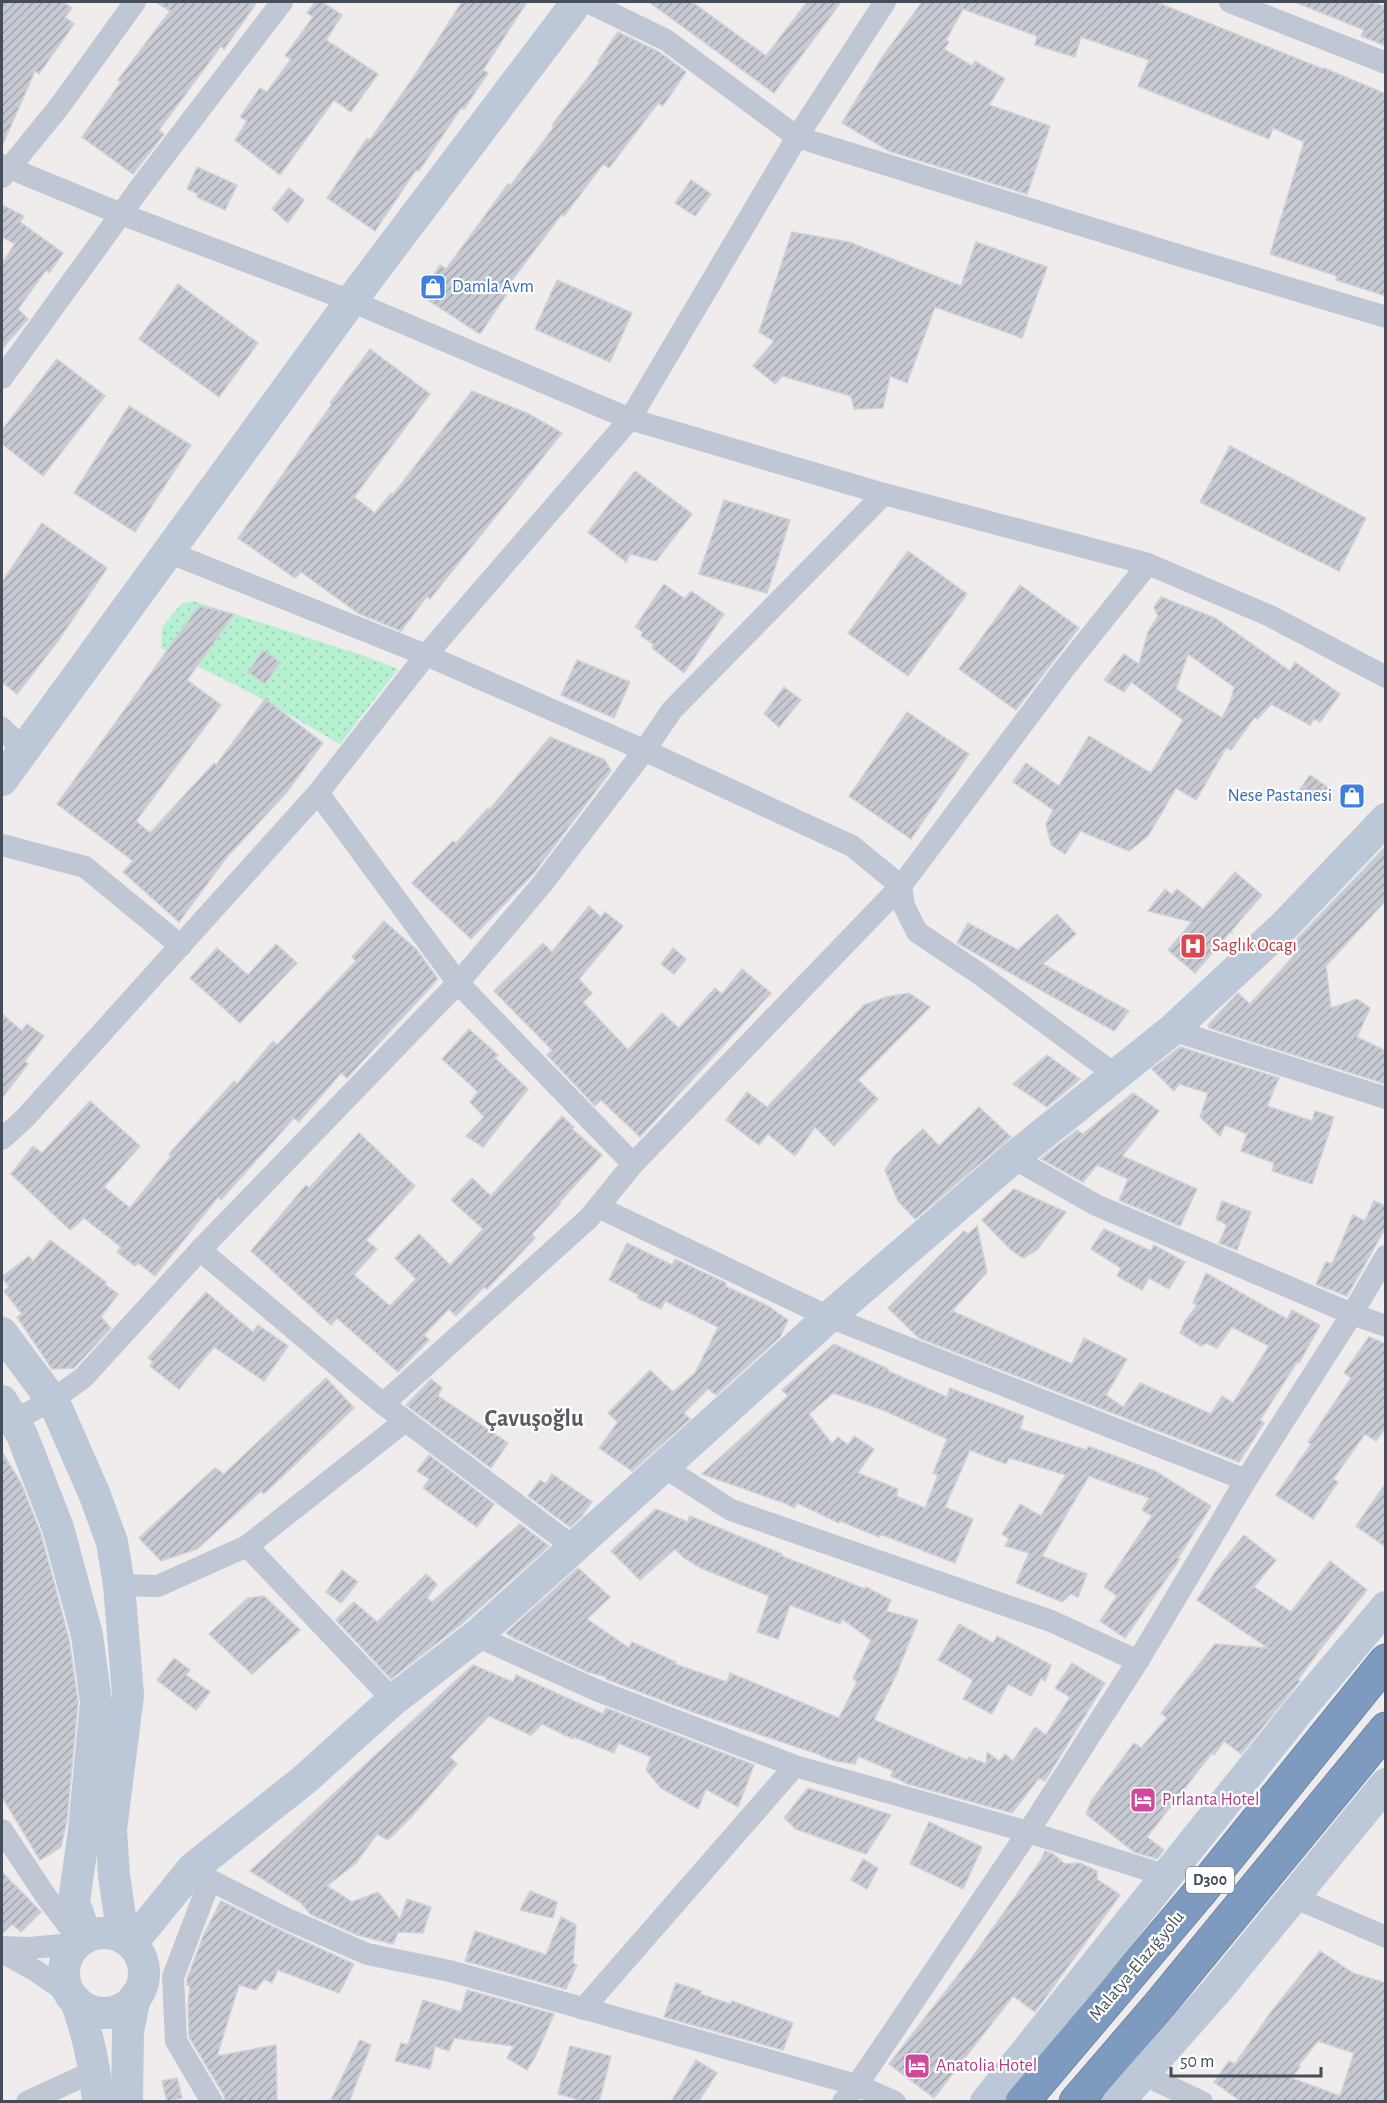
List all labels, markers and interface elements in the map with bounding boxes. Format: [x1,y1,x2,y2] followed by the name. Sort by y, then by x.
[418,272,448,302] shop icon: Damla Avm
[452,278,534,296] place label: Damla Avm
[1337,781,1367,811] shop icon: Nese Pastanesi
[1227,787,1332,805] place label: Nese Pastanesi
[1178,931,1208,961] hospital icon: Saglık Ocagı
[1212,937,1297,955] place label: Saglık Ocagı
[485,1407,584,1431] district label: Çavuşoğlu
[1128,1785,1158,1815] hotel icon: Pırlanta Hotel
[1162,1791,1259,1809] place label: Pırlanta Hotel
[1186,1867,1234,1893] road number: D300
[1086,1908,1188,2024] street label: Malatya-Elazığ yolu
[1171,2040,1321,2078] scale bar
[902,2051,932,2081] hotel icon: Anatolia Hotel
[1180,2053,1214,2071] text: 50 m
[936,2057,1037,2075] place label: Anatolia Hotel

